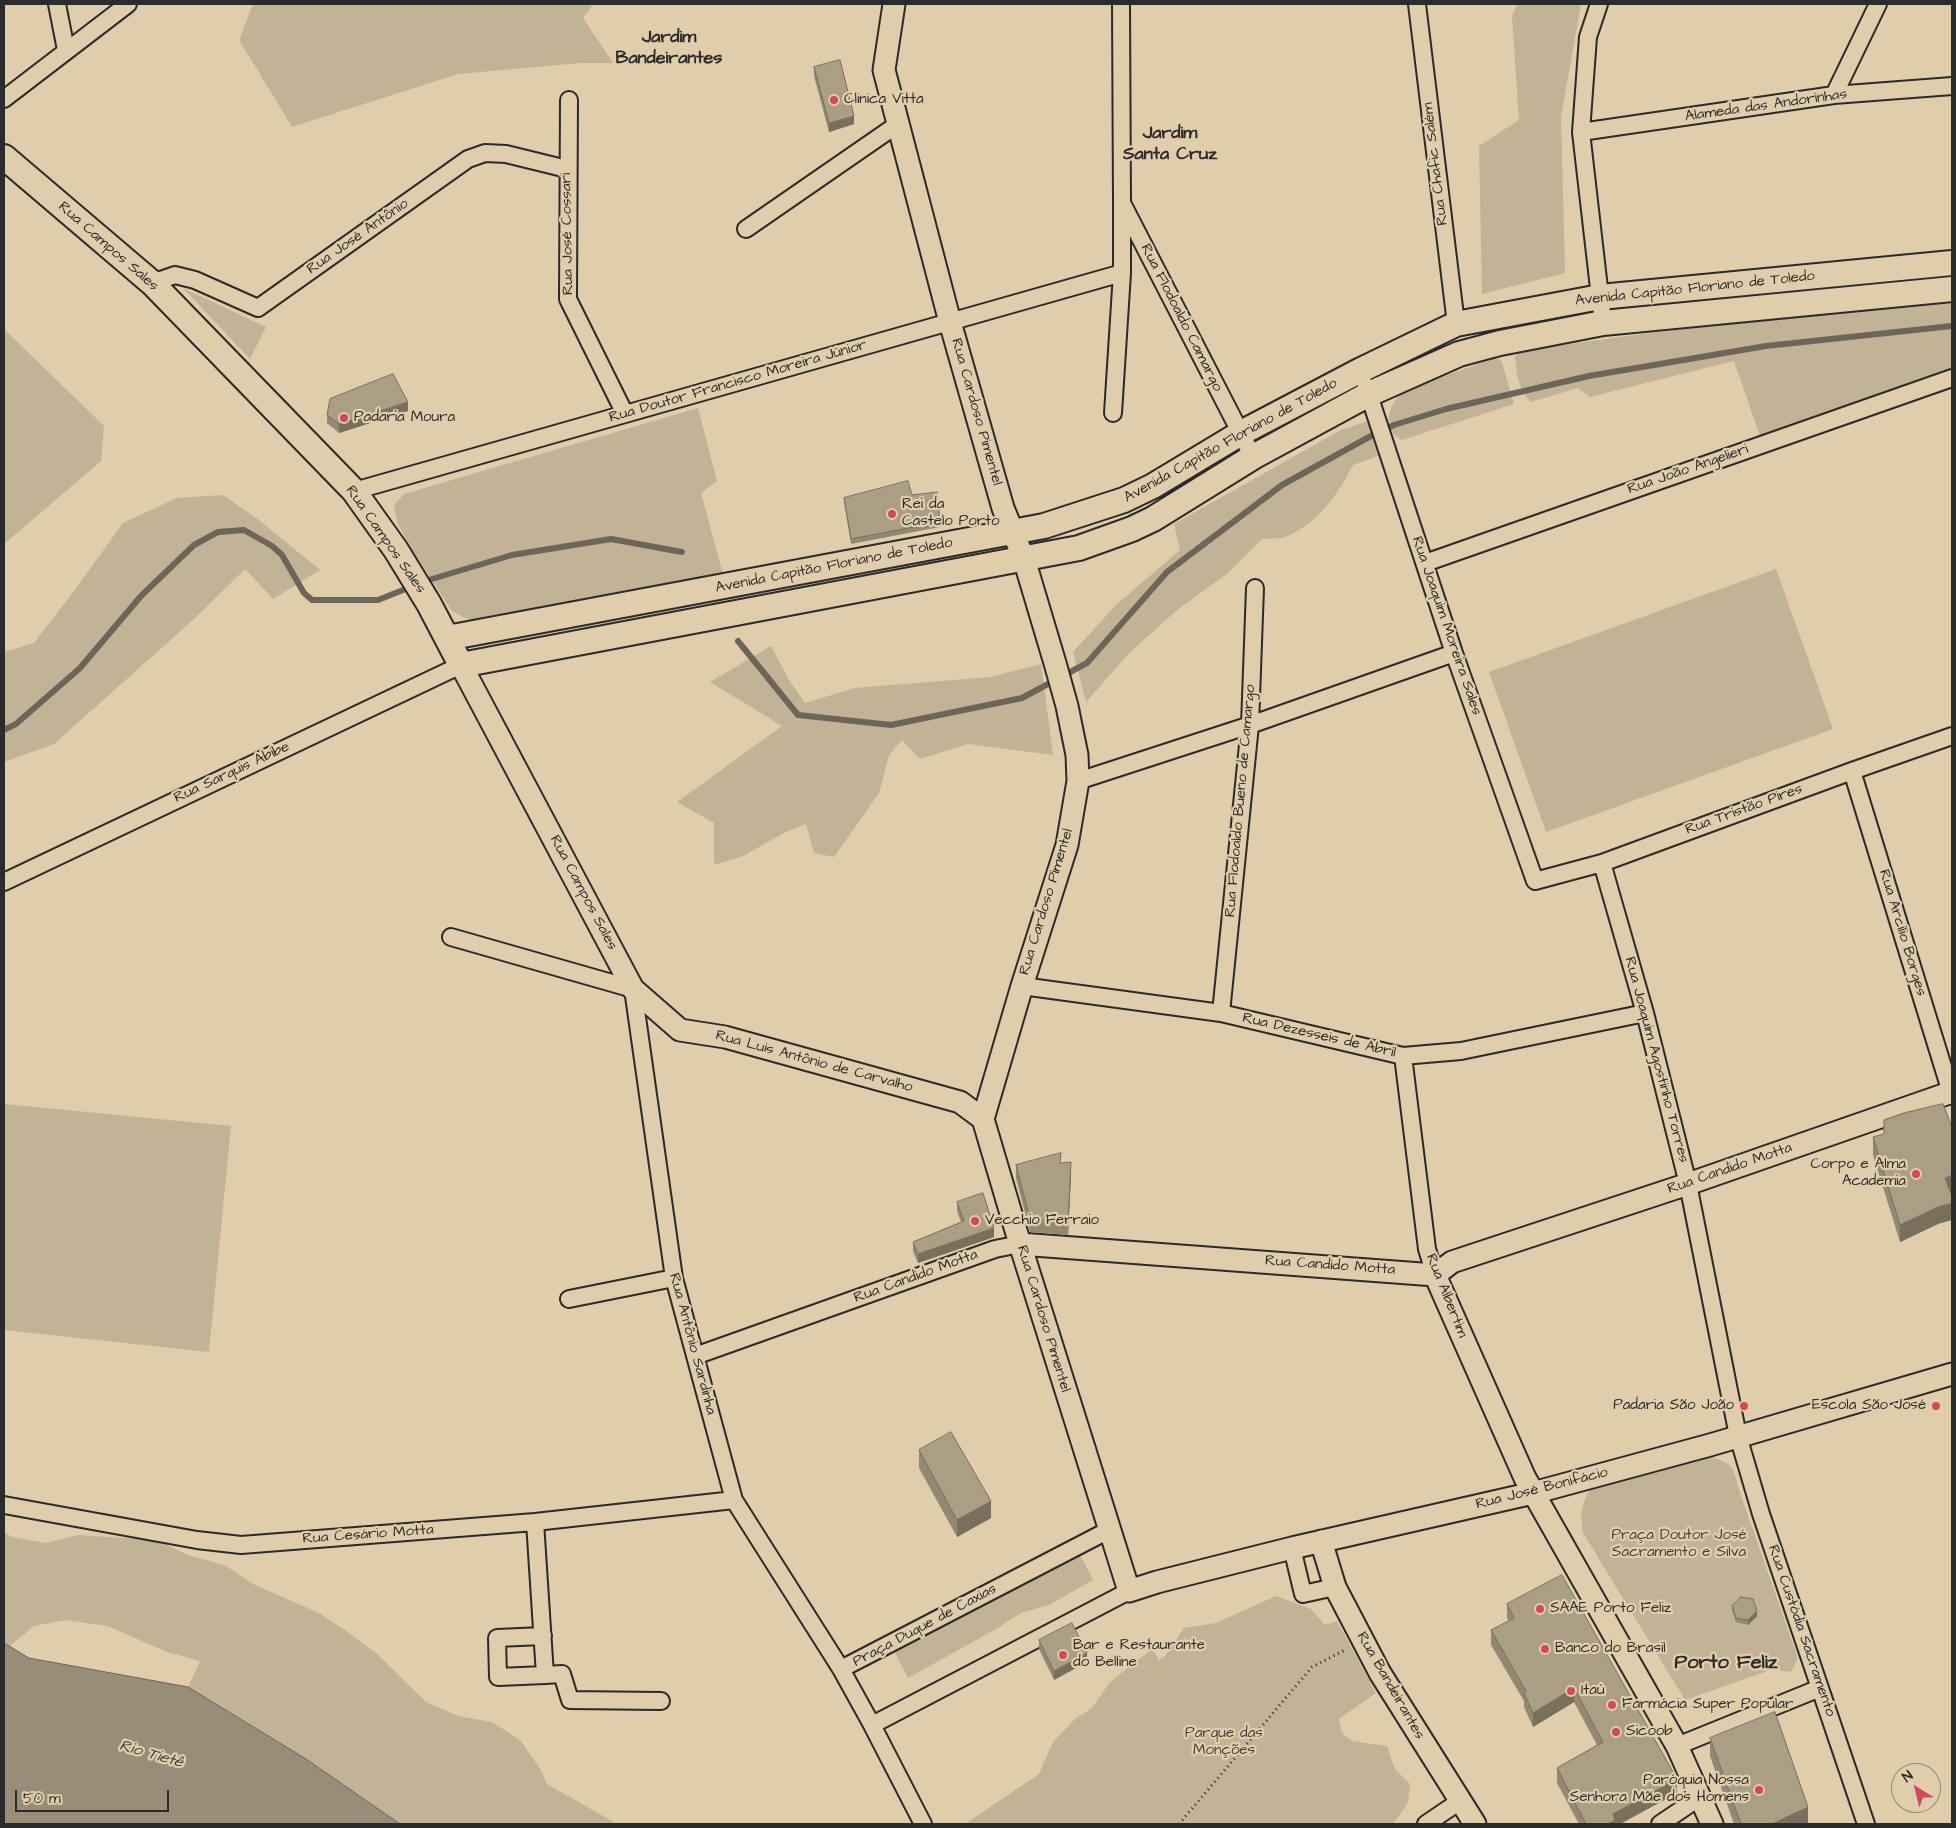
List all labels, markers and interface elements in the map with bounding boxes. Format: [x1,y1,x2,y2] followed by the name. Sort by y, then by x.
[616,27,722,70] district label: Jardim Bandeirantes
[1684,86,1848,126] street label: Alameda das Andorinhas
[844,91,924,109] place label: Clinica Vitta
[828,94,840,106] marker: Clinica Vitta
[1420,102,1452,226] street label: Rua Chafic Salém
[1123,123,1217,166] district label: Jardim Santa Cruz
[558,173,578,295] street label: Rua José Cossari
[304,195,412,279] street label: Rua José Antônio
[54,198,162,296] street label: Rua Campos Sales
[1136,241,1226,395] street label: Rua Flodoaldo Camargo
[1574,267,1816,311] street label: Avenida Capitão Floriano de Toledo
[946,336,1006,488] street label: Rua Cardoso Pimentel
[607,337,869,427] street label: Rua Doutor Francisco Moreira Júnior
[1121,375,1341,507] street label: Avenida Capitão Floriano de Toledo
[354,409,455,427] place label: Padaria Moura
[338,412,350,424] marker: Padaria Moura
[1625,441,1751,499] street label: Rua João Angelieri
[341,483,429,597] street label: Rua Campos Sales
[902,496,1000,531] place label: Rei da Castelo Porto
[886,508,898,520] marker: Rei da Castelo Porto
[714,534,954,598] street label: Avenida Capitão Floriano de Toledo
[1407,534,1485,718] street label: Rua Joaquim Moreira Sales
[1222,684,1260,918] street label: Rua Flodoaldo Bueno de Camargo
[171,738,293,808] street label: Rua Sarquis Abibe
[1683,780,1805,840] street label: Rua Tristão Pires
[1016,827,1078,977] street label: Rua Cardoso Pimentel
[545,832,621,954] street label: Rua Campos Sales
[1874,868,1930,998] street label: Rua Arcílio Borges
[1620,955,1692,1165] street label: Rua Joaquim Agostinho Torres
[1240,1010,1398,1062] street label: Rua Dezesseis de Abril
[713,1027,915,1097] street label: Rua Luis Antônio de Carvalho
[1665,1139,1795,1199] street label: Rua Candido Motta
[1810,1156,1906,1191] place label: Corpo e Alma Academia
[1910,1168,1922,1180] marker: Corpo e Alma Academia
[985,1212,1099,1230] place label: Vecchio Ferraio
[969,1215,981,1227] marker: Vecchio Ferraio
[1012,1244,1074,1394] street label: Rua Cardoso Pimentel
[852,1246,980,1308] street label: Rua Candido Motta
[1421,1251,1471,1341] street label: Rua Albertim
[1264,1252,1396,1280] street label: Rua Candido Motta
[664,1271,720,1417] street label: Rua Antônio Sardinha
[1613,1397,1734,1415] place label: Padaria São João
[1812,1397,1926,1415] place label: Escola São José
[1738,1400,1750,1412] marker: Padaria São João
[1930,1400,1942,1412] marker: Escola São José
[1474,1464,1610,1514] street label: Rua José Bonifácio
[302,1521,434,1549] street label: Rua Cesário Motta
[1611,1527,1747,1562] park label: Praça Doutor José Sacramento e Silva
[1763,1543,1839,1719] street label: Rua Custódia Sacramento
[850,1581,1000,1671] street label: Praça Duque de Caxias
[1550,1600,1671,1618] place label: SAAE Porto Feliz
[1534,1603,1546,1615] marker: SAAE Porto Feliz
[1352,1629,1428,1743] street label: Rua Bandeirantes
[1073,1637,1205,1672] place label: Bar e Restaurante do Belline
[1555,1640,1666,1658] place label: Banco do Brasil
[1539,1643,1551,1655] marker: Banco do Brasil
[1057,1649,1069,1661] marker: Bar e Restaurante do Belline
[1674,1652,1778,1676] district label: Porto Feliz
[1581,1682,1605,1700] place label: Itaú
[1565,1685,1577,1697] marker: Itaú
[1622,1696,1793,1714] place label: Farmácia Super Popular
[1606,1699,1618,1711] marker: Farmácia Super Popular
[1626,1723,1673,1741] place label: Sicoob
[1185,1725,1263,1760] park label: Parque das Monções
[1610,1726,1622,1738] marker: Sicoob
[117,1737,185,1773] water label: Rio Tietê
[1891,1763,1941,1813] north arrow
[1898,1766,1917,1787] text: N
[1570,1772,1749,1807] place label: Paróquia Nossa Senhora Mãe dos Homens
[18,1780,171,1812] scale bar
[1753,1784,1765,1796] marker: Paróquia Nossa Senhora Mãe dos Homens
[23,1788,61,1809] text: 50 m

